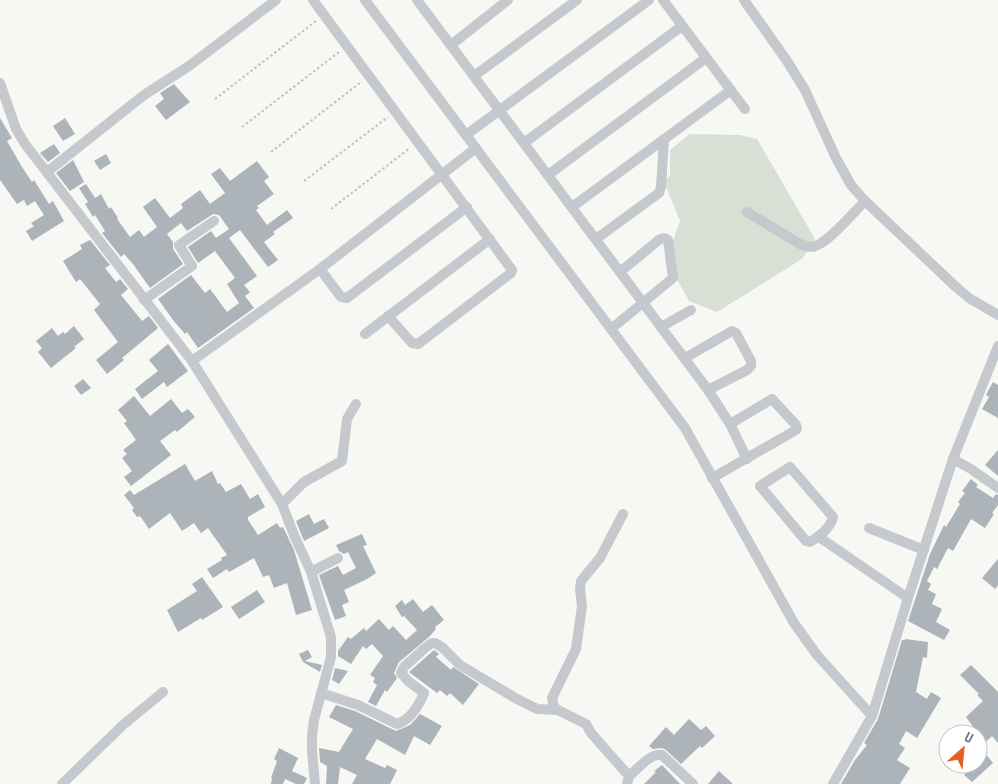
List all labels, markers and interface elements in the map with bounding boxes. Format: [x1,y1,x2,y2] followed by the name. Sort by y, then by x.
[938,724,988,774] north arrow
[962,728,976,747] text: U

